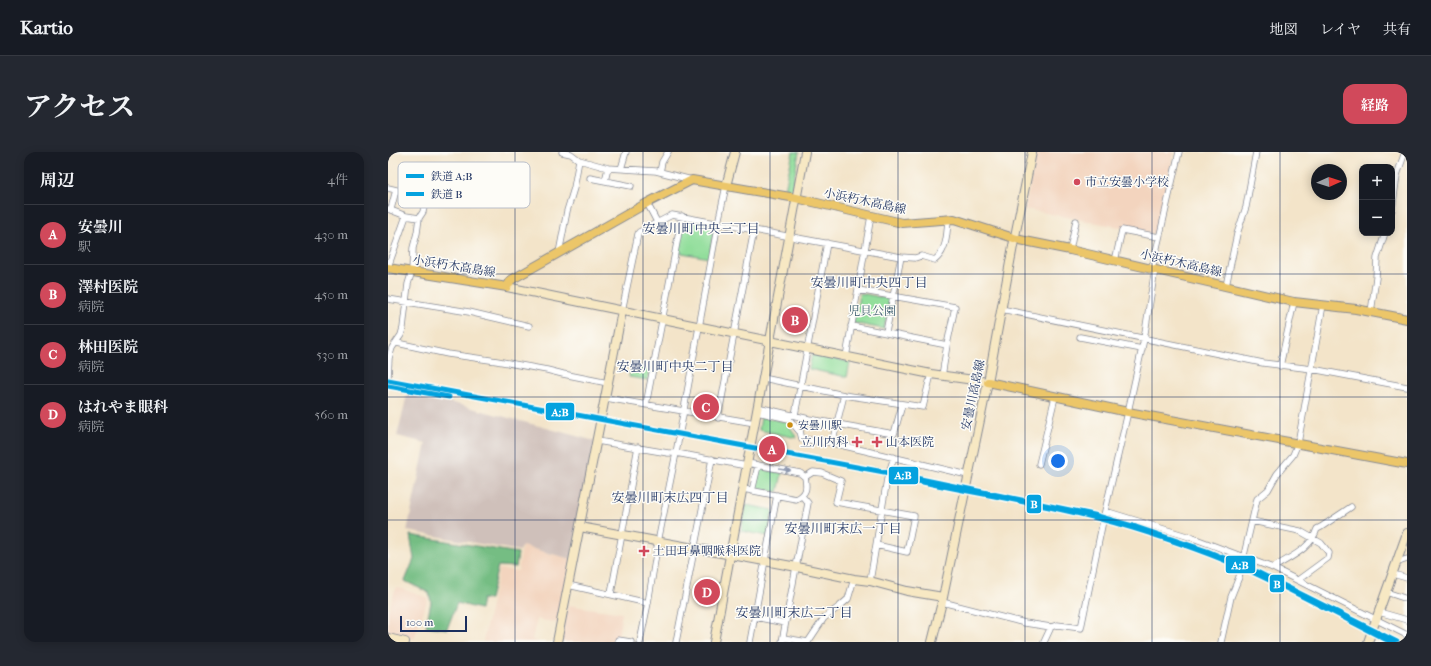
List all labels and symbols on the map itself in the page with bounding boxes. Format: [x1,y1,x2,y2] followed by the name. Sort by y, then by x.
[398,162,530,208] legend
[1311,164,1347,200] north arrow
[431,170,472,183] text: 鉄道 A;B
[1085,175,1169,189] place label: 市立安曇小学校
[1072,177,1082,187] marker: 市立安曇小学校
[822,185,908,217] street label: 小浜朽木高島線
[431,188,463,201] text: 鉄道 B
[642,221,760,236] district label: 安曇川町中央三丁目
[1138,247,1224,279] street label: 小浜朽木高島線
[411,253,497,279] street label: 小浜朽木高島線
[810,275,928,290] district label: 安曇川町中央四丁目
[848,304,896,318] park label: 児貝公園
[782,305,808,335] pin: B
[959,358,987,432] street label: 安曇川高島線
[616,359,734,374] district label: 安曇川町中央二丁目
[693,392,719,422] pin: C
[545,402,575,421] line badge: A;B
[550,406,569,419] text: A;B
[798,419,842,432] place label: 安曇川駅
[785,420,795,430] marker: 安曇川駅
[759,434,785,464] pin: A
[800,435,848,449] place label: 立川内科
[886,435,934,449] place label: 山本医院
[851,436,863,448] marker: 立川内科
[871,436,883,448] marker: 山本医院
[1048,451,1068,471] your location
[888,466,919,485] line badge: A;B
[779,468,792,474] one-way arrow
[893,469,912,482] text: A;B
[611,490,729,505] district label: 安曇川町末広四丁目
[1026,494,1042,514] line badge: B
[1030,498,1038,511] text: B
[784,521,902,536] district label: 安曇川町末広一丁目
[653,544,761,558] place label: 土田耳鼻咽喉科医院
[638,545,650,557] marker: 土田耳鼻咽喉科医院
[1225,555,1256,574] line badge: A;B
[1230,559,1249,572] text: A;B
[1269,574,1285,593] line badge: B
[694,577,720,607] pin: D
[1273,578,1281,591] text: B
[735,605,853,620] district label: 安曇川町末広二丁目
[400,614,467,633] scale bar

